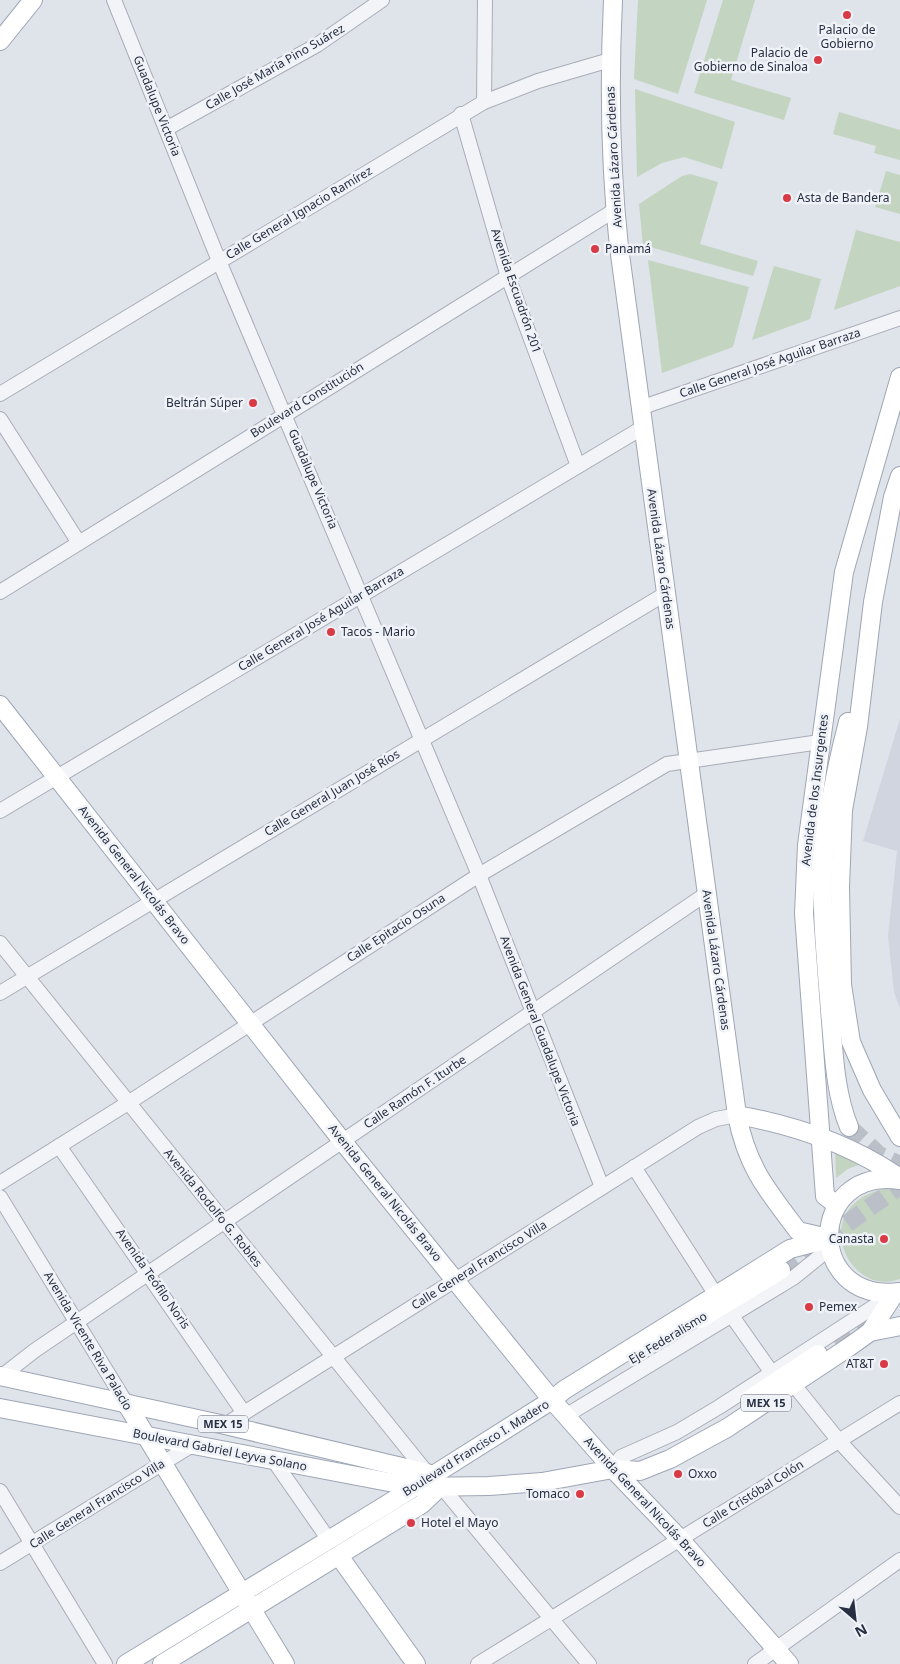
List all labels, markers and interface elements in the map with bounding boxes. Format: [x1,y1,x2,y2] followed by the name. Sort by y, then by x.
[841,9,853,21] marker: Palacio de Gobierno
[202,20,348,113] street label: Calle José María Pino Suárez
[818,21,876,52] place label: Palacio de Gobierno
[694,44,808,75] place label: Palacio de Gobierno de Sinaloa
[130,53,185,159] street label: Guadalupe Victoria
[812,54,824,66] marker: Palacio de Gobierno de Sinaloa
[601,86,626,228] street label: Avenida Lázaro Cárdenas
[222,162,375,263] street label: Calle General Ignacio Ramírez
[797,189,889,206] place label: Asta de Bandera
[781,192,793,204] marker: Asta de Bandera
[487,226,546,356] street label: Avenida Escuadrón 201
[605,240,651,257] place label: Panamá
[589,243,601,255] marker: Panamá
[677,323,863,402] street label: Calle General José Aguilar Barraza
[247,358,367,441] street label: Boulevard Constitución
[166,394,243,411] place label: Beltrán Súper
[247,397,259,409] marker: Beltrán Súper
[285,426,342,531] street label: Guadalupe Victoria
[643,488,680,631] street label: Avenida Lázaro Cárdenas
[235,562,407,675] street label: Calle General José Aguilar Barraza
[341,623,415,640] place label: Tacos - Mario
[325,626,337,638] marker: Tacos - Mario
[797,713,832,867] street label: Avenida de los Insurgentes
[261,745,403,840] street label: Calle General Juan José Ríos
[75,802,194,948] street label: Avenida General Nicolás Bravo
[343,889,448,966] street label: Calle Epitacio Osuna
[698,889,735,1032] street label: Avenida Lázaro Cárdenas
[496,933,585,1129] street label: Avenida General Guadalupe Victoria
[360,1051,470,1132] street label: Calle Ramón F. Iturbe
[325,1120,446,1265] street label: Avenida General Nicolás Bravo
[160,1145,267,1271] street label: Avenida Rodolfo G. Robles
[408,1216,550,1313] street label: Calle General Francisco Villa
[112,1225,195,1333] street label: Avenida Teófilo Noris
[829,1230,874,1247] place label: Canasta
[878,1233,890,1245] marker: Canasta
[40,1268,137,1413] street label: Avenida Vicente Riva Palacio
[819,1298,858,1315] place label: Pemex
[803,1301,815,1313] marker: Pemex
[625,1307,710,1368] street label: Eje Federalismo
[846,1355,874,1372] place label: AT&T
[878,1358,890,1370] marker: AT&T
[399,1395,552,1500] street label: Boulevard Francisco I. Madero
[741,1395,791,1412] road number: MEX 15
[198,1416,248,1432] road number: MEX 15
[131,1424,309,1475] street label: Boulevard Gabriel Leyva Solano
[580,1433,710,1570] street label: Avenida General Nicolás Bravo
[26,1455,168,1552] street label: Calle General Francisco Villa
[699,1456,807,1532] street label: Calle Cristóbal Colón
[688,1465,717,1482] place label: Oxxo
[672,1468,684,1480] marker: Oxxo
[526,1485,570,1502] place label: Tomaco
[574,1488,586,1500] marker: Tomaco
[421,1514,498,1531] place label: Hotel el Mayo
[405,1517,417,1529] marker: Hotel el Mayo
[830,1594,880,1644] north arrow
[852,1620,871,1642] text: N

